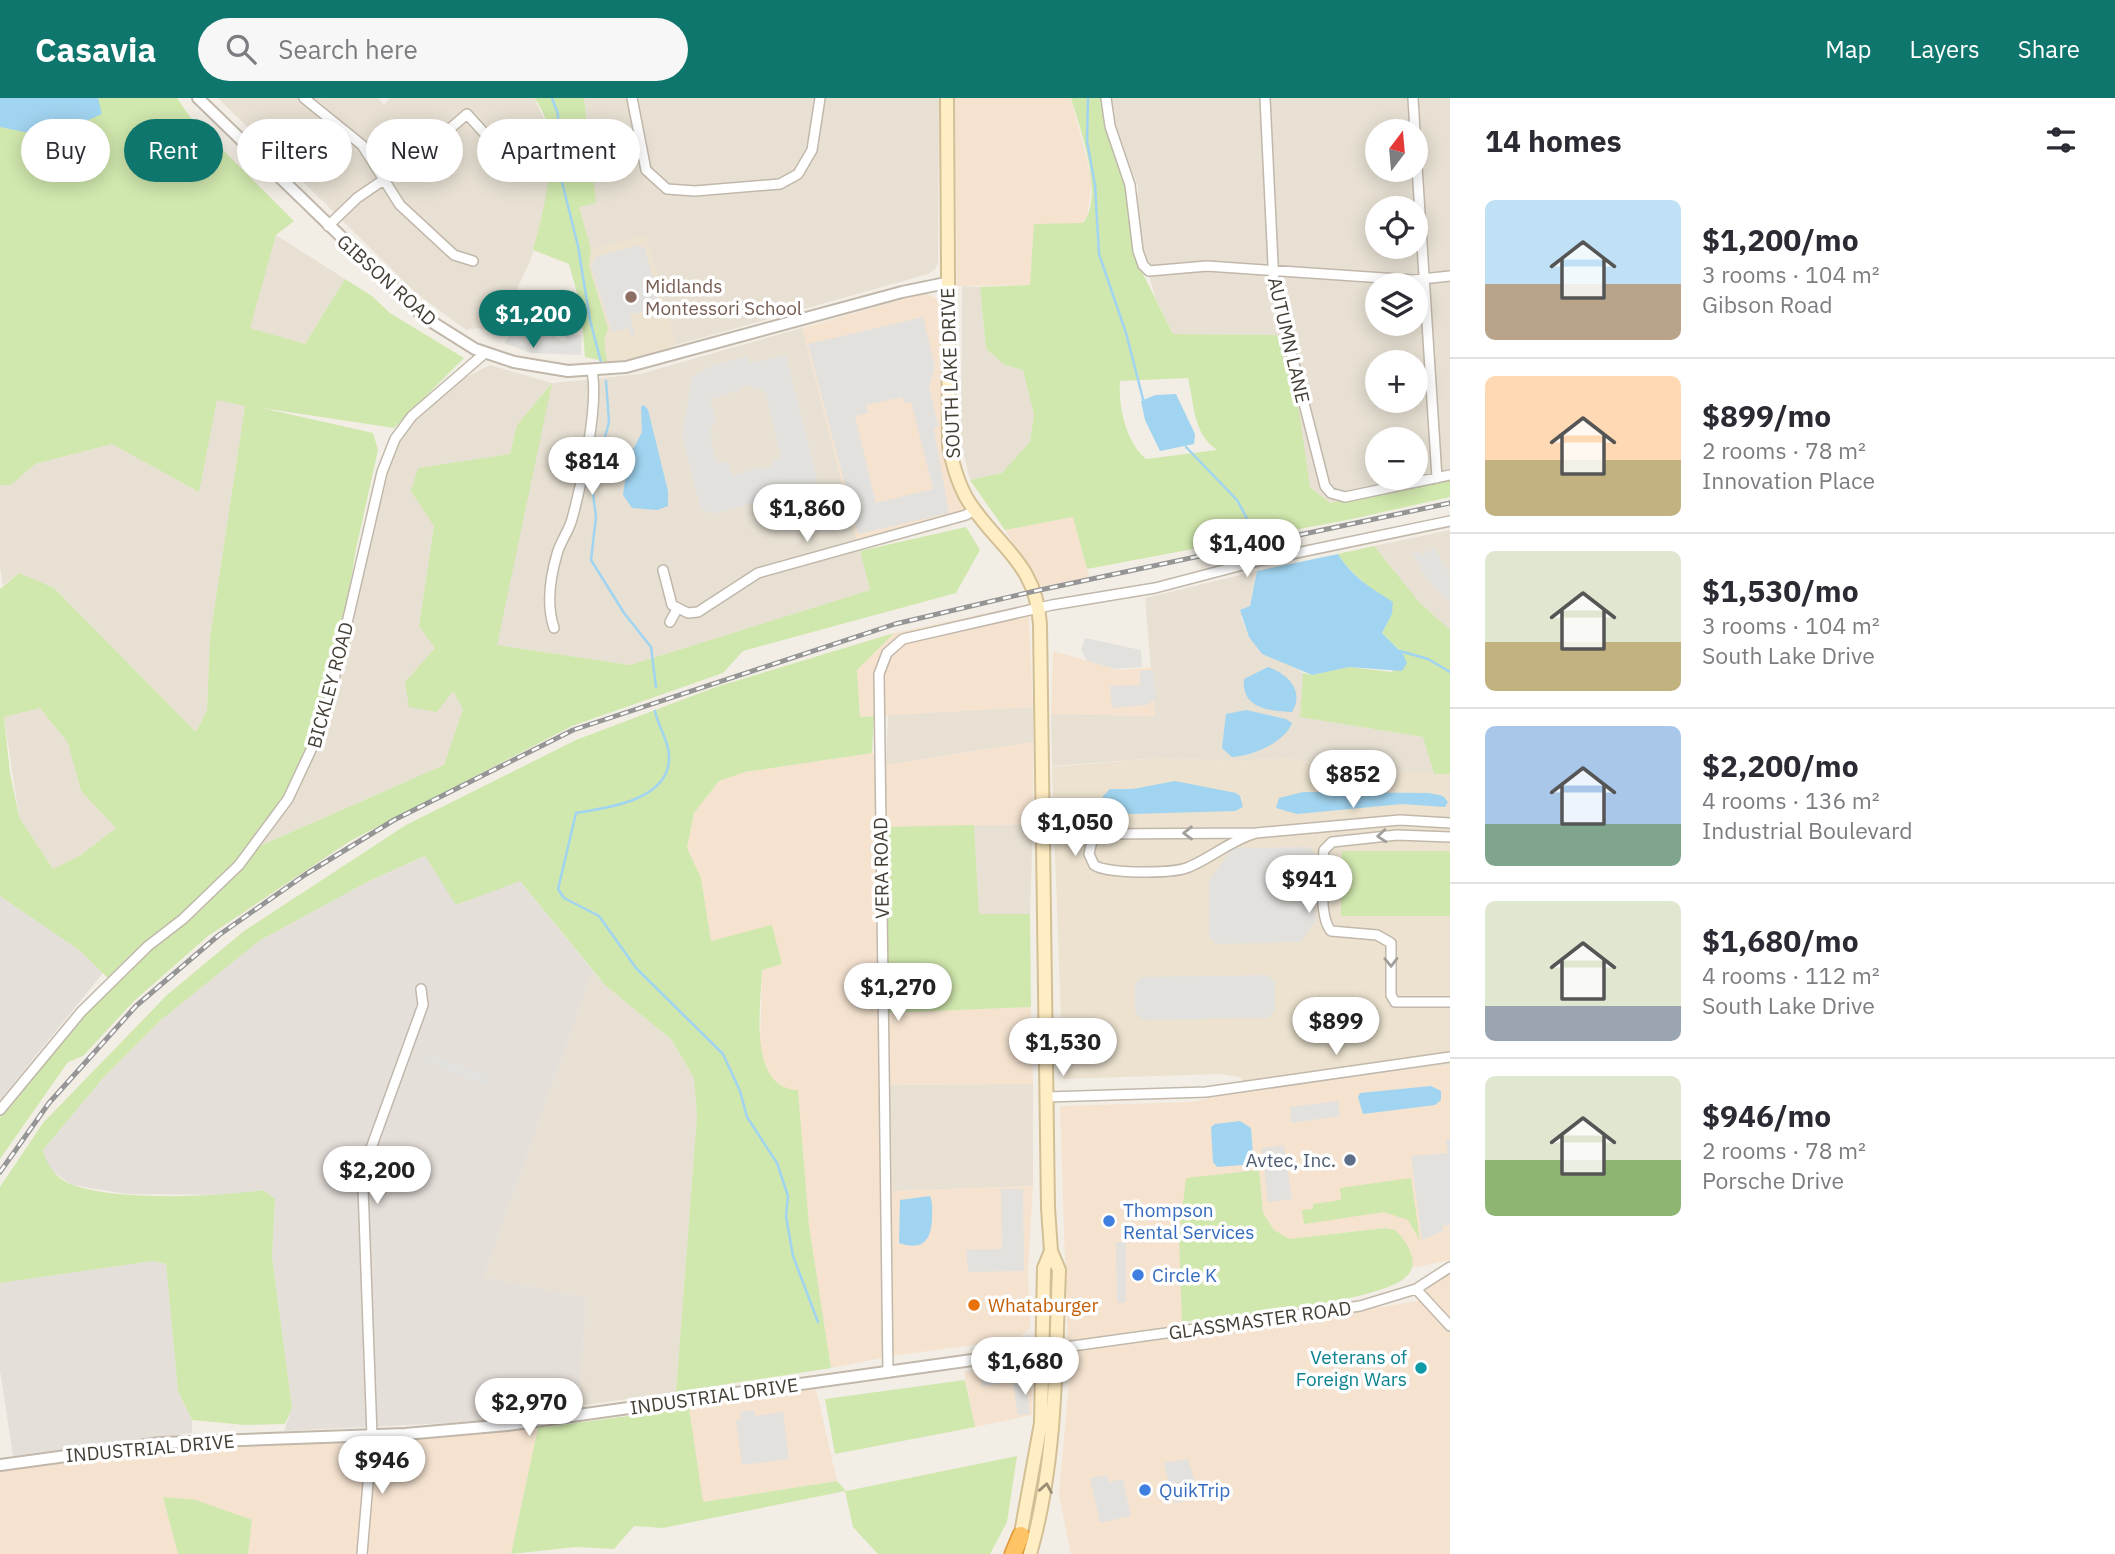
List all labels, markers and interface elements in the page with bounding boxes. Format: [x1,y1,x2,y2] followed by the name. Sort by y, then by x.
[198,18,688,81] search box
[35,28,156,71] text: Casavia
[222,30,260,68] icon: search
[278,32,418,66] text: Search here
[1825,33,1872,65] text: Map
[1910,33,1980,65] text: Layers
[2018,33,2080,65] text: Share
[21,119,110,182] chip: Buy
[124,119,223,182] chip: Rent
[237,119,352,182] chip: Filters
[366,119,463,182] chip: New
[477,119,640,182] chip: Apartment
[1365,119,1428,182] north arrow
[1365,119,1428,490] map controls
[1485,121,1622,160] text: 14 homes
[2042,121,2080,159] icon: filters
[1365,196,1428,259] button: locate
[1702,220,1859,259] text: $1,200/mo
[1541,228,1625,312] icon: home
[332,229,442,331] street label: GIBSON ROAD
[1702,259,1880,289] text: 3 rooms · 104 m²
[1365,273,1428,336] button: layers
[645,274,802,320] place label: Midlands Montessori School
[1263,275,1315,405] street label: AUTUMN LANE
[935,287,965,459] street label: SOUTH LAKE DRIVE
[623,289,639,305] marker: Midlands Montessori School
[1702,289,1833,319] text: Gibson Road
[476,290,590,350] pin: $1,200
[495,298,571,328] text: $1,200
[1365,350,1428,413] button: +
[1702,396,1831,435] text: $899/mo
[1541,404,1625,488] icon: home
[1365,427,1428,490] button: −
[1702,435,1866,465] text: 2 rooms · 78 m²
[551,438,633,497] pin: $814
[564,445,620,475] text: $814
[1702,465,1875,495] text: Innovation Place
[750,484,864,544] pin: $1,860
[769,492,845,522] text: $1,860
[1190,519,1304,579] pin: $1,400
[1209,527,1285,557] text: $1,400
[1702,571,1859,610] text: $1,530/mo
[1541,579,1625,663] icon: home
[1702,610,1880,640] text: 3 rooms · 104 m²
[302,619,358,751] street label: BICKLEY ROAD
[1702,640,1875,670] text: South Lake Drive
[1702,746,1859,785] text: $2,200/mo
[1312,750,1394,810] pin: $852
[1541,754,1625,838] icon: home
[1325,758,1381,788] text: $852
[1702,785,1880,815] text: 4 rooms · 136 m²
[1018,798,1132,858] pin: $1,050
[1037,806,1113,836] text: $1,050
[1702,815,1913,845] text: Industrial Boulevard
[868,817,894,919] street label: VERA ROAD
[1182,825,1193,841] one-way arrow
[1376,829,1388,844] one-way arrow
[1268,856,1350,915] pin: $941
[1281,863,1337,893] text: $941
[1702,921,1859,960] text: $1,680/mo
[1541,929,1625,1013] icon: home
[1383,958,1399,968] one-way arrow
[1702,960,1880,990] text: 4 rooms · 112 m²
[841,964,955,1023] pin: $1,270
[860,971,936,1001] text: $1,270
[1702,990,1875,1020] text: South Lake Drive
[1295,998,1377,1057] pin: $899
[1308,1005,1364,1035] text: $899
[1006,1018,1120,1078] pin: $1,530
[1025,1026,1101,1056] text: $1,530
[1702,1096,1831,1135] text: $946/mo
[1541,1104,1625,1188] icon: home
[1702,1135,1866,1165] text: 2 rooms · 78 m²
[320,1146,434,1206] pin: $2,200
[1245,1148,1336,1172] place label: Avtec, Inc.
[1342,1152,1358,1168] marker: Avtec, Inc.
[339,1154,415,1184] text: $2,200
[1702,1165,1844,1195] text: Porsche Drive
[1123,1198,1254,1244] place label: Thompson Rental Services
[1101,1213,1117,1229] marker: Thompson Rental Services
[1152,1263,1217,1287] place label: Circle K
[1130,1267,1146,1283] marker: Circle K
[988,1293,1098,1317] place label: Whataburger
[1167,1295,1353,1345] street label: GLASSMASTER ROAD
[966,1297,982,1313] marker: Whataburger
[968,1338,1082,1397] pin: $1,680
[987,1345,1063,1375] text: $1,680
[1296,1345,1407,1391] place label: Veterans of Foreign Wars
[1413,1360,1429,1376] marker: Veterans of Foreign Wars
[628,1372,800,1420] street label: INDUSTRIAL DRIVE
[472,1378,586,1438] pin: $2,970
[491,1386,567,1416] text: $2,970
[65,1429,235,1467] street label: INDUSTRIAL DRIVE
[341,1436,423,1496] pin: $946
[354,1444,410,1474] text: $946
[1159,1478,1230,1502] place label: QuikTrip
[1038,1482,1053,1494] one-way arrow
[1137,1482,1153,1498] marker: QuikTrip

